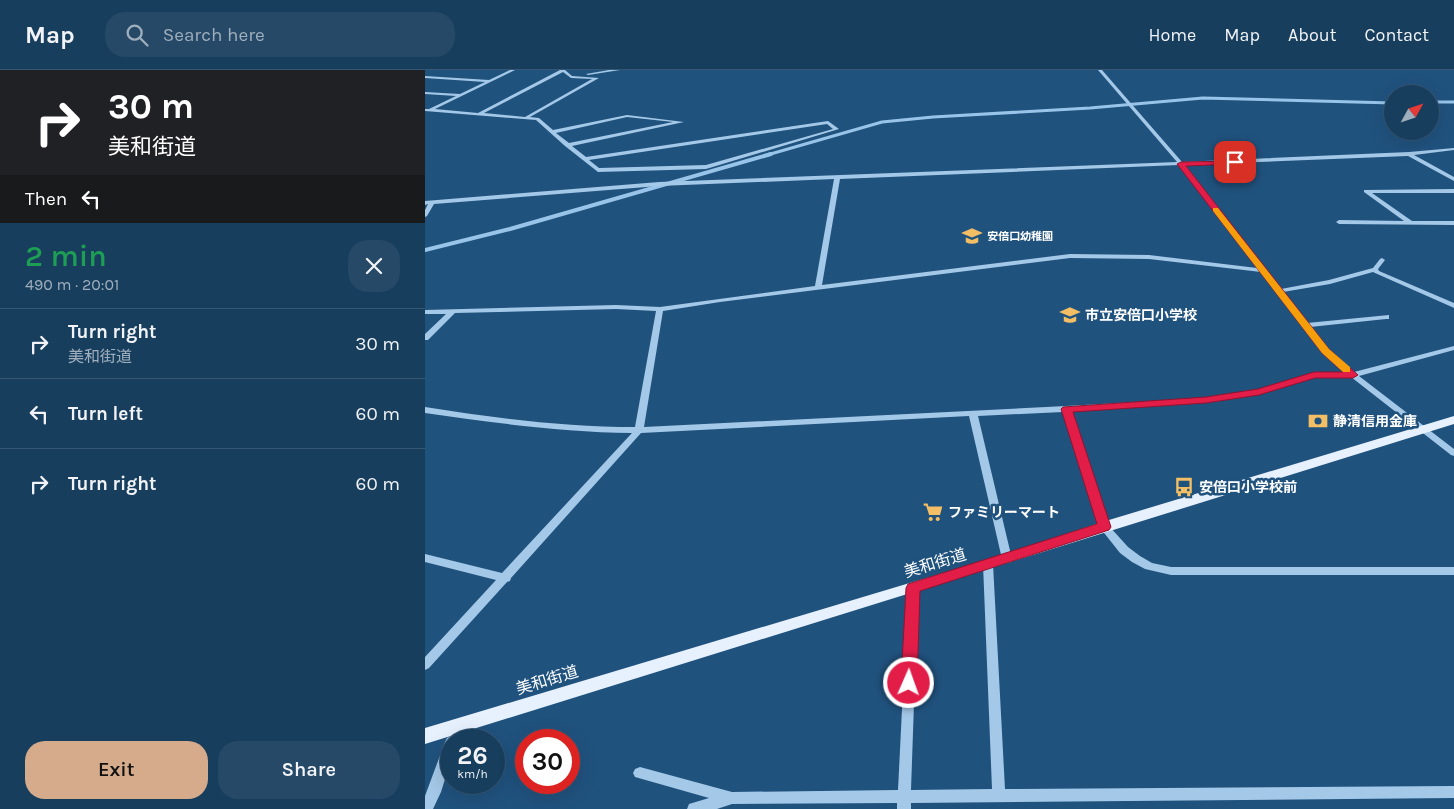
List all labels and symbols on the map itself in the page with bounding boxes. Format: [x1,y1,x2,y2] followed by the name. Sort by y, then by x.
[1384,85,1439,140] north arrow
[1214,141,1256,183] pin
[961,225,983,247] school or university icon: 安倍口幼稚園
[987,230,1053,243] place label: 安倍口幼稚園
[1059,304,1081,326] school or university icon: 市立安倍口小学校
[1085,307,1197,324] place label: 市立安倍口小学校
[1307,410,1329,432] bank icon: 静清信用金庫
[1333,413,1417,430] place label: 静清信用金庫
[1173,476,1195,498] bus stop icon: 安倍口小学校前
[1199,479,1297,496] place label: 安倍口小学校前
[922,501,944,523] supermarket icon: ファミリーマート
[948,504,1060,521] place label: ファミリーマート
[902,545,968,581] street label: 美和街道
[882,656,934,708] position arrow
[514,662,580,698] street label: 美和街道
[515,729,580,794] speed limit sign: 30

